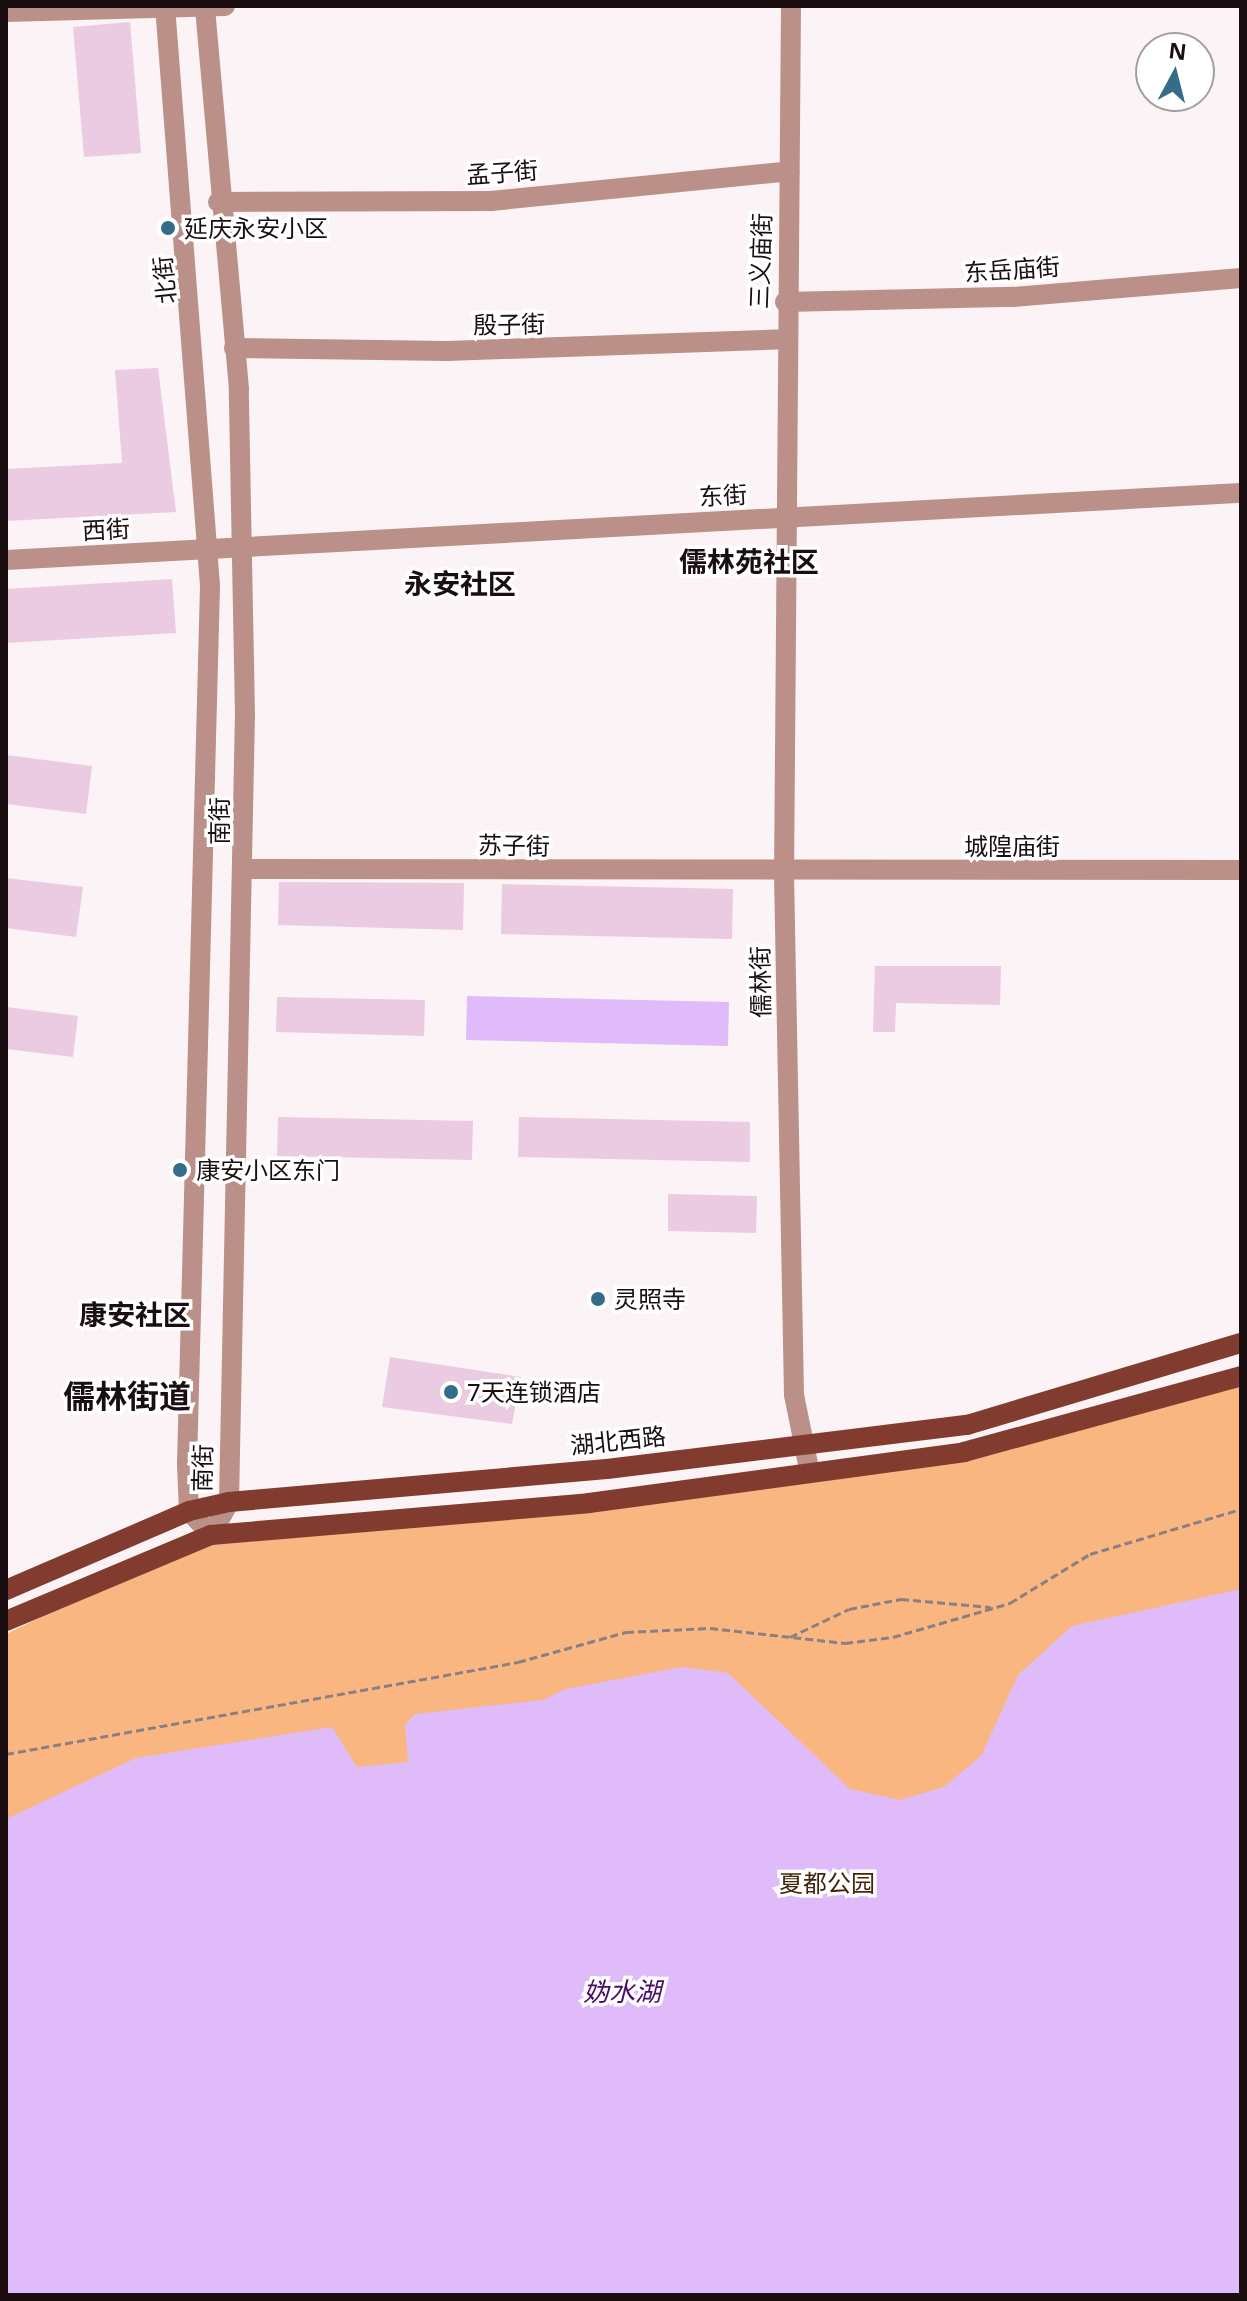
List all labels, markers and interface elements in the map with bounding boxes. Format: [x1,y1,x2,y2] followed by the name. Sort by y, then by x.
[1135,32,1215,112] north arrow
[1167,34,1188,66] text: N
[465,155,539,189] street label: 孟子街
[744,213,776,309] street label: 三义庙街
[184,214,328,242] place label: 延庆永安小区
[159,219,177,237] marker: 延庆永安小区
[963,251,1061,287] street label: 东岳庙街
[147,255,181,305] street label: 北街
[473,309,545,339] street label: 殷子街
[698,479,748,511] street label: 东街
[81,513,131,545] street label: 西街
[679,544,819,578] district label: 儒林苑社区
[404,566,516,600] district label: 永安社区
[205,797,233,845] street label: 南街
[478,830,550,860] street label: 苏子街
[964,832,1060,860] street label: 城隍庙街
[745,946,775,1018] street label: 儒林街
[196,1156,340,1184] place label: 康安小区东门
[171,1161,189,1179] marker: 康安小区东门
[614,1285,686,1313] place label: 灵照寺
[589,1290,607,1308] marker: 灵照寺
[79,1297,191,1331] district label: 康安社区
[63,1377,191,1415] district label: 儒林街道
[467,1378,601,1406] place label: 7天连锁酒店
[442,1383,460,1401] marker: 7天连锁酒店
[569,1421,667,1459] street label: 湖北西路
[187,1444,217,1492] street label: 南街
[779,1869,875,1897] park label: 夏都公园
[583,1976,661,2008] water label: 妫水湖

